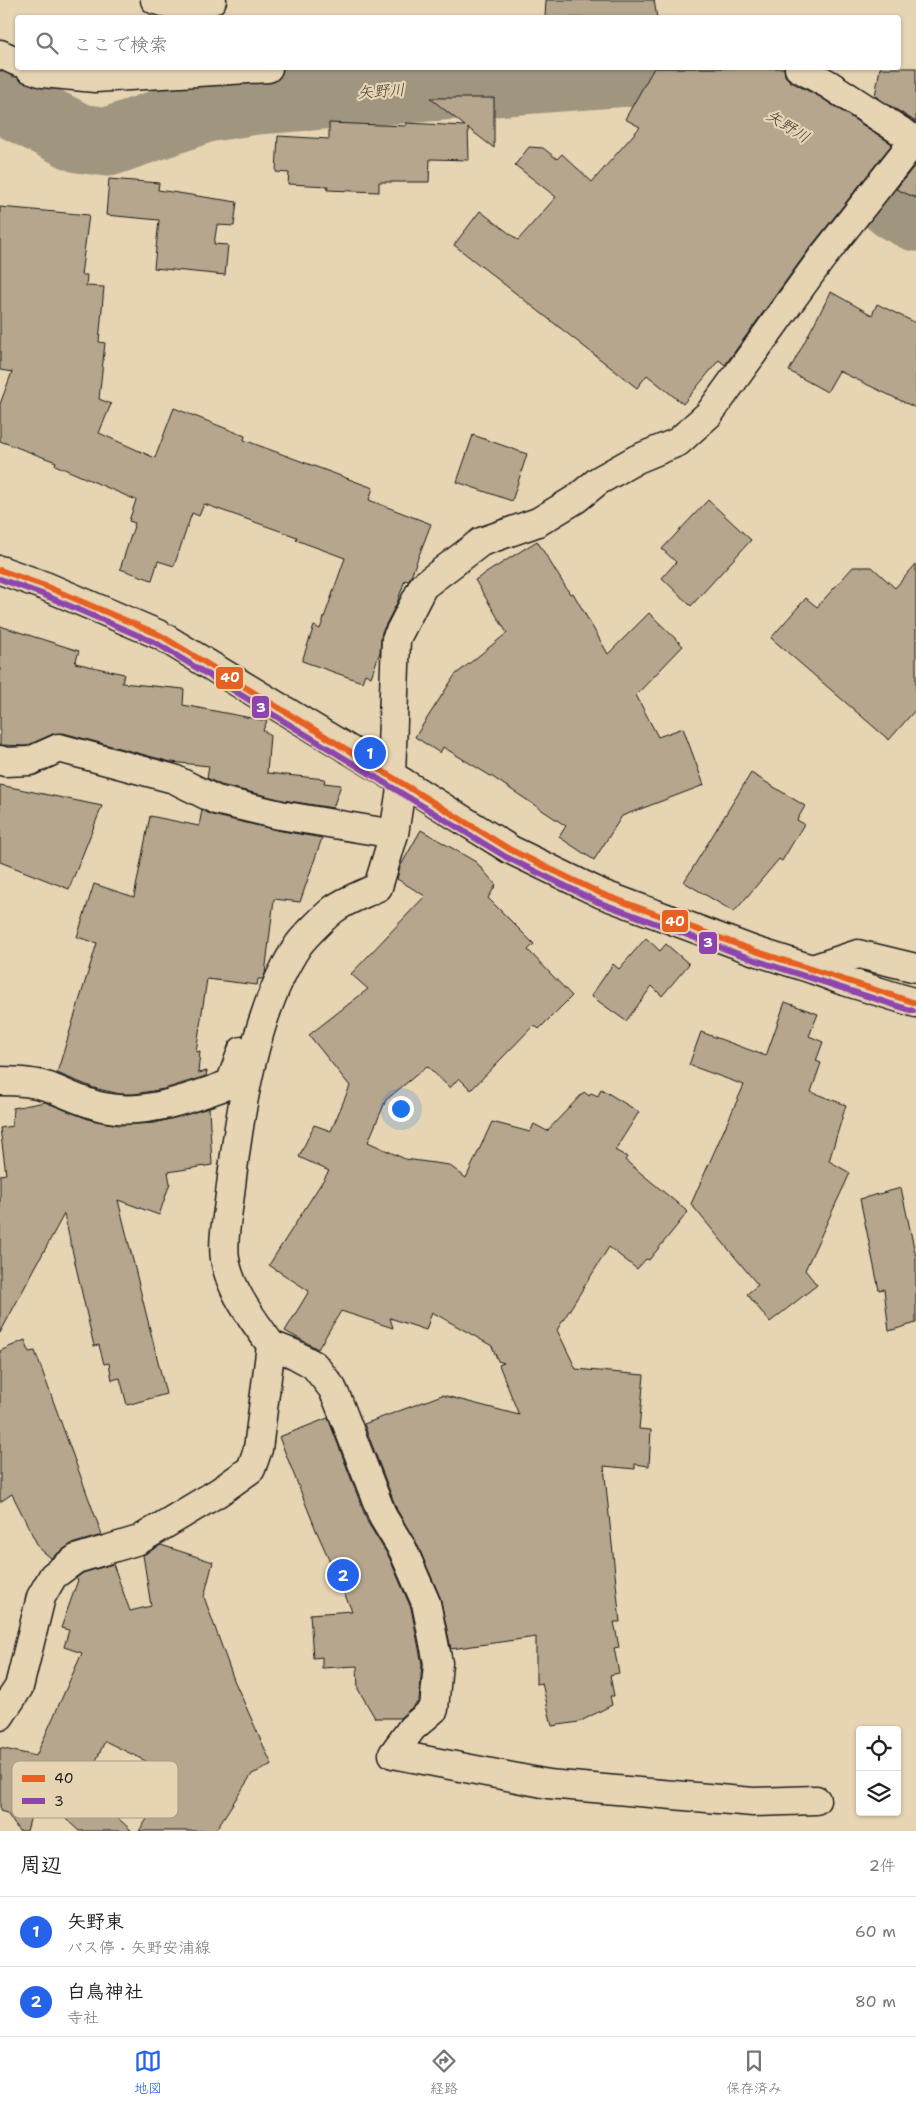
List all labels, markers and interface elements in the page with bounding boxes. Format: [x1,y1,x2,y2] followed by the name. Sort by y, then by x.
[15,15,901,70] search box
[33,29,61,57] icon: search
[73,32,168,57] text: ここで検索
[356,79,406,103] water label: 矢野川
[762,104,814,148] water label: 矢野川
[215,666,244,690] line badge: 40
[220,668,240,686] text: 40
[251,695,270,719] line badge: 3
[256,698,266,716] text: 3
[354,734,386,772] pin: 1
[661,909,689,933] line badge: 40
[665,912,685,930] text: 40
[698,931,718,955] line badge: 3
[703,933,713,951] text: 3
[388,1096,414,1122] your location
[327,1556,359,1594] pin: 2
[856,1726,901,1816] map controls
[856,1726,901,1771] button: locate
[12,1761,178,1818] legend
[54,1769,74,1787] text: 40
[856,1771,901,1816] button: layers
[54,1792,64,1810] text: 3
[20,1851,62,1879] text: 周辺
[869,1855,896,1876] text: 2件
[67,1909,124,1934] text: 矢野東
[32,1921,40,1942] text: 1
[855,1921,896,1942] text: 60 m
[67,1937,210,1958] text: バス停 · 矢野安浦線
[67,1979,143,2004] text: 白鳥神社
[30,1991,42,2012] text: 2
[855,1991,896,2012] text: 80 m
[67,2007,99,2028] text: 寺社
[134,2047,162,2097] tab: 地図
[430,2047,458,2097] tab: 経路
[726,2047,782,2097] tab: 保存済み

